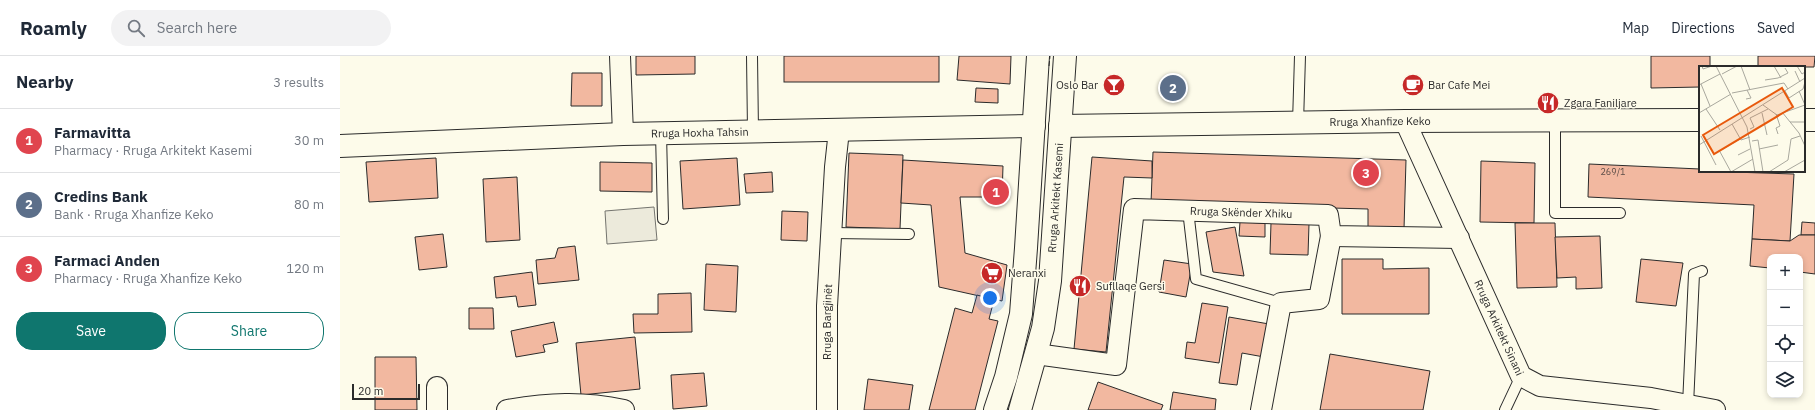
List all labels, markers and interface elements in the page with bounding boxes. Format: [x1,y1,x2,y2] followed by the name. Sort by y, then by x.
[111,10,391,46] search box
[20,16,87,40] text: Roamly
[125,17,147,39] icon: search
[157,18,237,37] text: Search here
[1622,19,1649,37] text: Map
[1671,19,1735,37] text: Directions
[1757,19,1795,37] text: Saved
[1699,66,1805,172] inset map
[16,71,74,93] text: Nearby
[1101,72,1127,98] bar icon: Oslo Bar
[1400,72,1426,98] cafe icon: Bar Cafe Mei
[1160,73,1186,103] pin: 2
[273,74,324,91] text: 3 results
[1056,78,1098,92] place label: Oslo Bar
[1428,78,1490,92] place label: Bar Cafe Mei
[1535,90,1561,116] restaurant icon: Zgara Faniljare
[1564,96,1637,110] place label: Zgara Faniljare
[1329,114,1431,129] street label: Rruga Xhanfize Keko
[54,123,131,142] text: Farmavitta
[651,125,749,140] street label: Rruga Hoxha Tahsin
[25,132,33,149] text: 1
[294,132,324,149] text: 30 m
[54,142,252,159] text: Pharmacy · Rruga Arkitekt Kasemi
[1045,143,1066,253] street label: Rruga Arkitekt Kasemi
[1353,158,1379,188] pin: 3
[1600,166,1626,177] house number: 269/1
[983,177,1009,207] pin: 1
[54,187,148,206] text: Credins Bank
[25,196,33,213] text: 2
[294,196,324,213] text: 80 m
[1190,204,1293,221] street label: Rruga Skënder Xhiku
[54,206,213,223] text: Bank · Rruga Xhanfize Keko
[54,251,160,270] text: Farmaci Anden
[1767,254,1803,398] map controls
[1767,254,1803,290] button: +
[25,260,33,277] text: 3
[286,260,324,277] text: 120 m
[979,260,1005,286] supermarket icon: Neranxi
[1008,266,1046,280] place label: Neranxi
[54,270,242,287] text: Pharmacy · Rruga Xhanfize Keko
[1067,273,1093,299] restaurant icon: Sufllaqe Gersi
[1471,278,1527,378] street label: Rruga Arkitekt Sinani
[1096,279,1165,293] place label: Sufllaqe Gersi
[820,283,835,360] street label: Rruga Bargjinët
[980,288,1000,308] your location
[1767,290,1803,326] button: −
[16,312,166,350] button: Save
[174,312,324,350] button: Share
[1767,326,1803,362] button: locate
[1767,362,1803,398] button: layers
[352,382,420,401] scale bar
[358,384,383,398] text: 20 m

